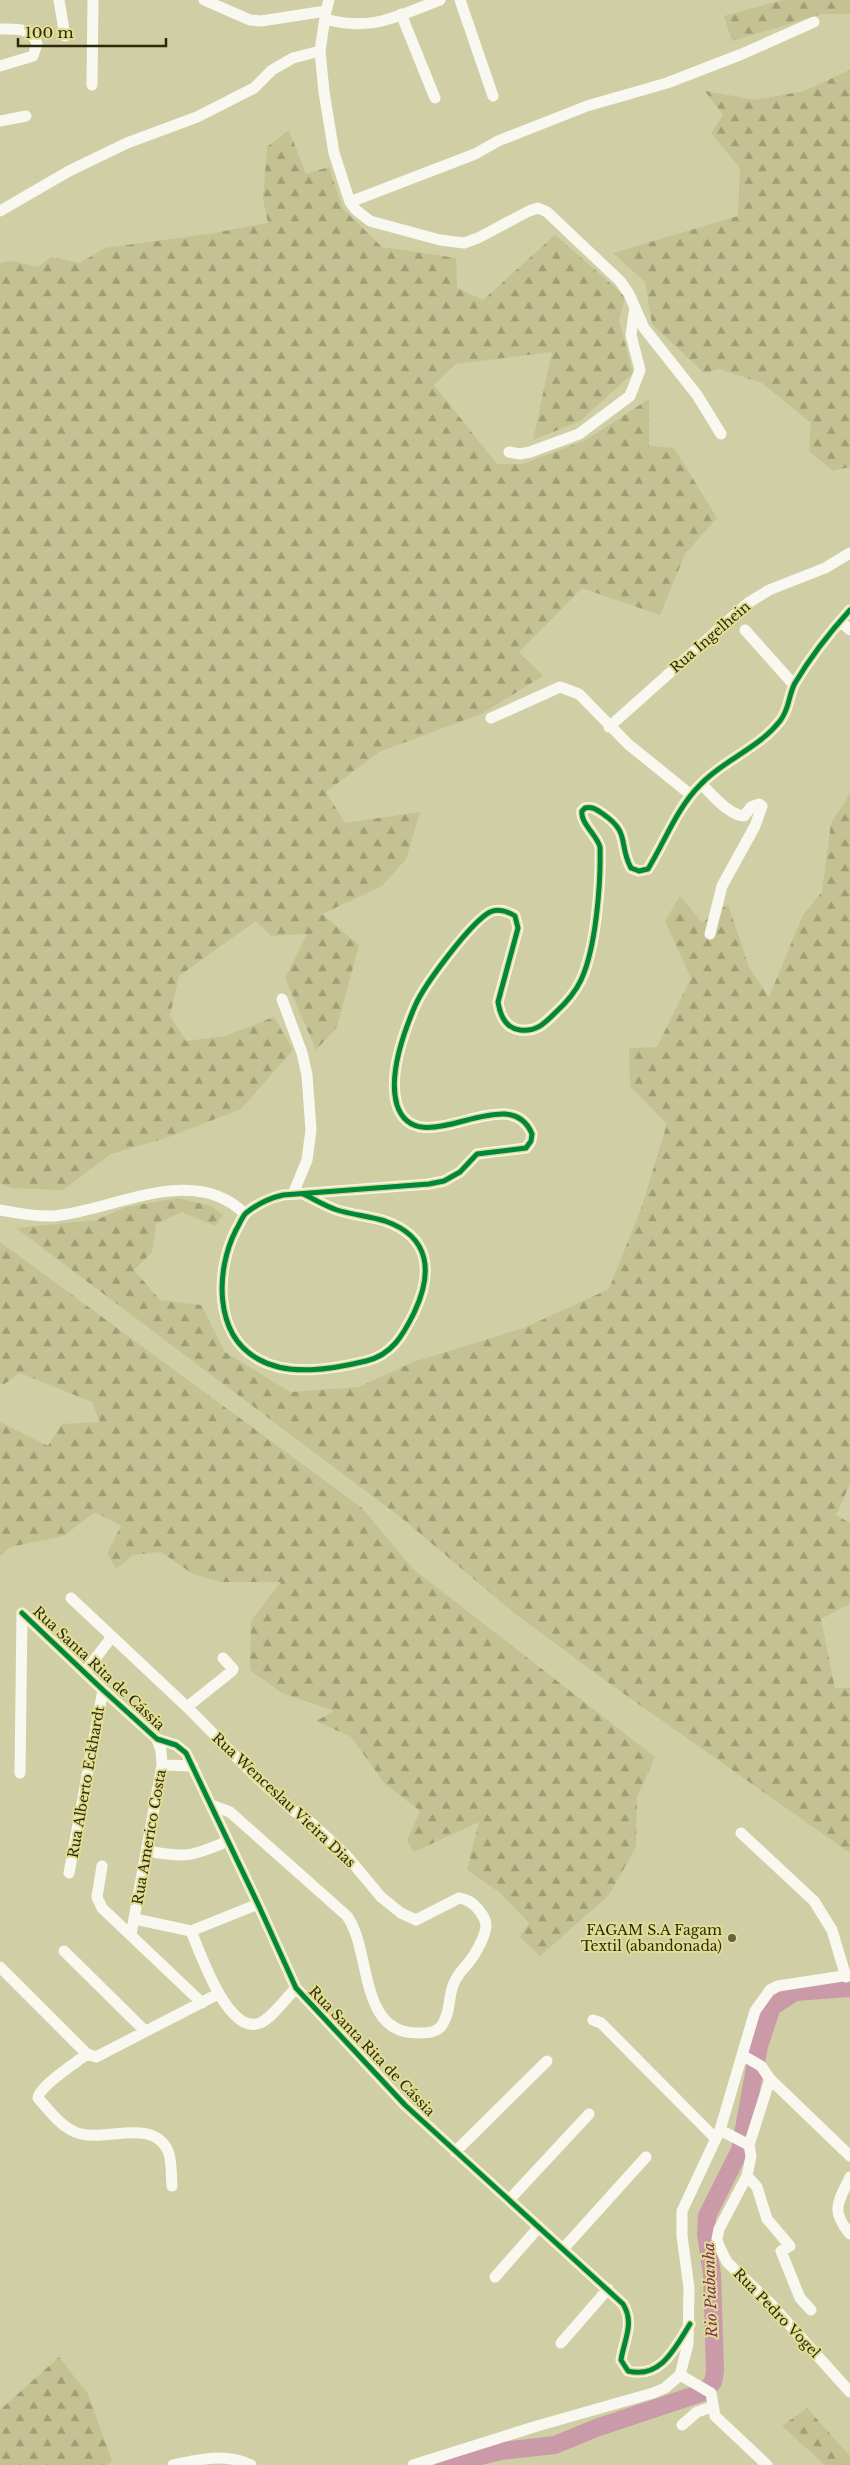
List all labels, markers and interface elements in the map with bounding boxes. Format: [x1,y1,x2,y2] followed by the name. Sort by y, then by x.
[18,15,165,47] scale bar
[25,23,74,42] text: 100 m
[666,597,754,677] street label: Rua Ingelhein
[29,1602,169,1734] street label: Rua Santa Rita de Cássia
[64,1704,108,1859] street label: Rua Alberto Eckhardt
[209,1729,359,1871] street label: Rua Wenceslau Vieira Dias
[128,1768,170,1906] street label: Rua Americo Costa
[581,1921,722,1955] place label: FAGAM S.A Fagam Textil (abandonada)
[726,1932,738,1944] marker: FAGAM S.A Fagam Textil (abandonada)
[305,1982,439,2120] street label: Rua Santa Rita de Cássia
[699,2242,721,2339] water label: Rio Piabanha
[730,2264,825,2362] street label: Rua Pedro Vogel

